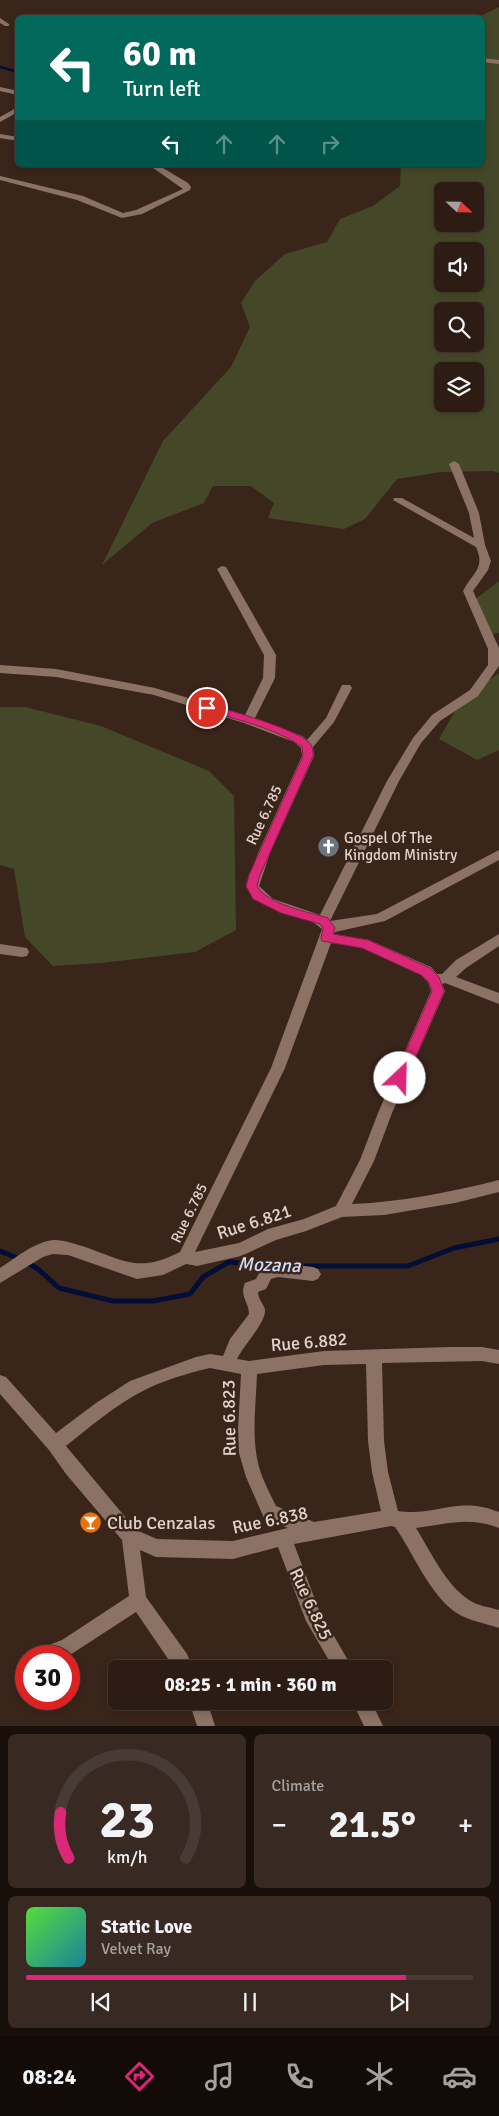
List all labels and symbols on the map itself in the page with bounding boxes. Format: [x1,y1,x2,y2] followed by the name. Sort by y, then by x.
[434,182,484,232] north arrow
[186,687,228,729] pin
[242,782,286,848] street label: Rue 6.785
[344,829,457,864] place label: Gospel Of The Kingdom Ministry
[316,835,340,859] church icon: Gospel Of The Kingdom Ministry
[373,1051,425,1103] position arrow
[167,1180,211,1246] street label: Rue 6.785
[214,1200,294,1244] street label: Rue 6.821
[237,1252,302,1278] water label: Mozana
[270,1328,348,1356] street label: Rue 6.882
[217,1379,241,1457] street label: Rue 6.823
[230,1501,310,1539] street label: Rue 6.838
[79,1511,103,1535] bar icon: Club Cenzalas
[107,1512,215,1534] place label: Club Cenzalas
[285,1565,337,1643] street label: Rue 6.825
[15,1645,80,1710] speed limit sign: 30

